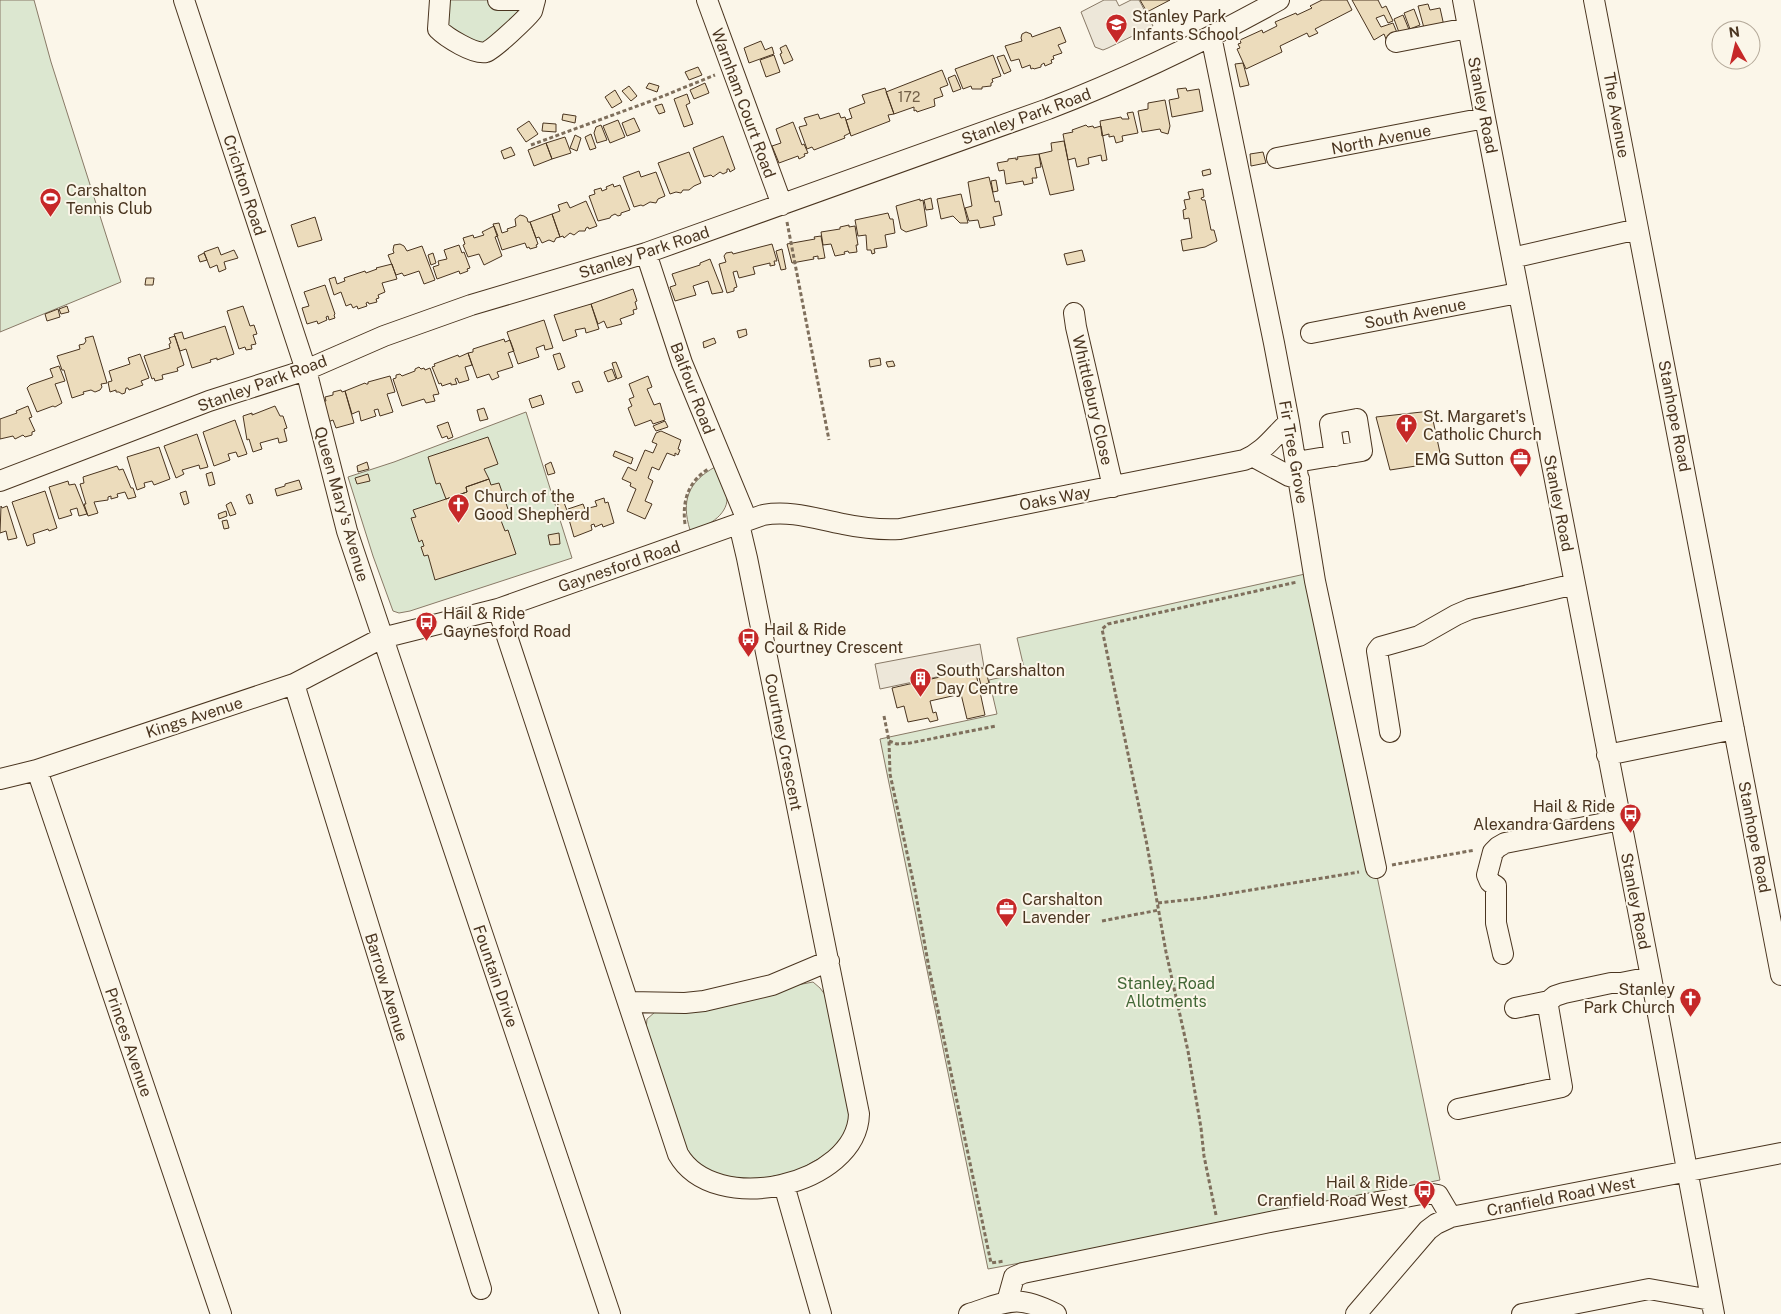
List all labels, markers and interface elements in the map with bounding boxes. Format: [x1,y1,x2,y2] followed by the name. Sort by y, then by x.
[1132,7,1239,44] place label: Stanley Park Infants School
[1104,13,1128,44] school or university icon: Stanley Park Infants School
[1711,20,1761,70] north arrow
[1728,23,1741,41] text: N
[708,26,779,181] street label: Warnham Court Road
[1464,55,1501,155] street label: Stanley Road
[1600,71,1633,159] street label: The Avenue
[959,84,1093,149] street label: Stanley Park Road
[898,89,920,105] house number: 172
[1330,120,1433,158] street label: North Avenue
[219,132,270,238] street label: Crichton Road
[66,181,152,218] place label: Carshalton Tennis Club
[38,187,62,218] sports icon: Carshalton Tennis Club
[576,222,712,283] street label: Stanley Park Road
[1363,294,1468,333] street label: South Avenue
[1068,333,1117,467] street label: Whittlebury Close
[666,340,719,437] street label: Balfour Road
[195,351,329,416] street label: Stanley Park Road
[1654,359,1695,473] street label: Stanhope Road
[1275,399,1312,505] street label: Fir Tree Grove
[1423,407,1542,444] place label: St. Margaret's Catholic Church
[1395,413,1419,444] church icon: St. Margaret's Catholic Church
[310,424,373,584] street label: Queen Mary's Avenue
[1508,447,1532,478] office icon: EMG Sutton
[1414,450,1504,469] place label: EMG Sutton
[1540,453,1577,553] street label: Stanley Road
[1018,482,1093,515] street label: Oaks Way
[474,487,590,524] place label: Church of the Good Shepherd
[446,493,470,524] church icon: Church of the Good Shepherd
[556,537,683,596] street label: Gaynesford Road
[443,604,571,641] place label: Hail & Ride Gaynesford Road
[415,610,439,641] bus stop icon: Hail & Ride Gaynesford Road
[764,620,903,657] place label: Hail & Ride Courtney Crescent
[736,626,760,657] bus stop icon: Hail & Ride Courtney Crescent
[936,661,1065,698] place label: South Carshalton Day Centre
[908,667,932,698] building icon: South Carshalton Day Centre
[761,672,806,812] street label: Courtney Crescent
[143,693,245,742] street label: Kings Avenue
[1734,780,1775,894] street label: Stanhope Road
[1473,797,1615,834] place label: Hail & Ride Alexandra Gardens
[1619,803,1643,834] bus stop icon: Hail & Ride Alexandra Gardens
[1617,851,1654,951] street label: Stanley Road
[1022,890,1103,927] place label: Carshalton Lavender
[994,896,1018,927] office icon: Carshalton Lavender
[469,922,522,1030] street label: Fountain Drive
[361,931,412,1044] street label: Barrow Avenue
[1117,974,1215,1011] park label: Stanley Road Allotments
[1583,980,1675,1017] place label: Stanley Park Church
[101,985,156,1099] street label: Princes Avenue
[1679,986,1703,1017] church icon: Stanley Park Church
[1257,1173,1408,1210] place label: Hail & Ride Cranfield Road West
[1485,1173,1637,1220] street label: Cranfield Road West
[1412,1179,1436,1210] bus stop icon: Hail & Ride Cranfield Road West

